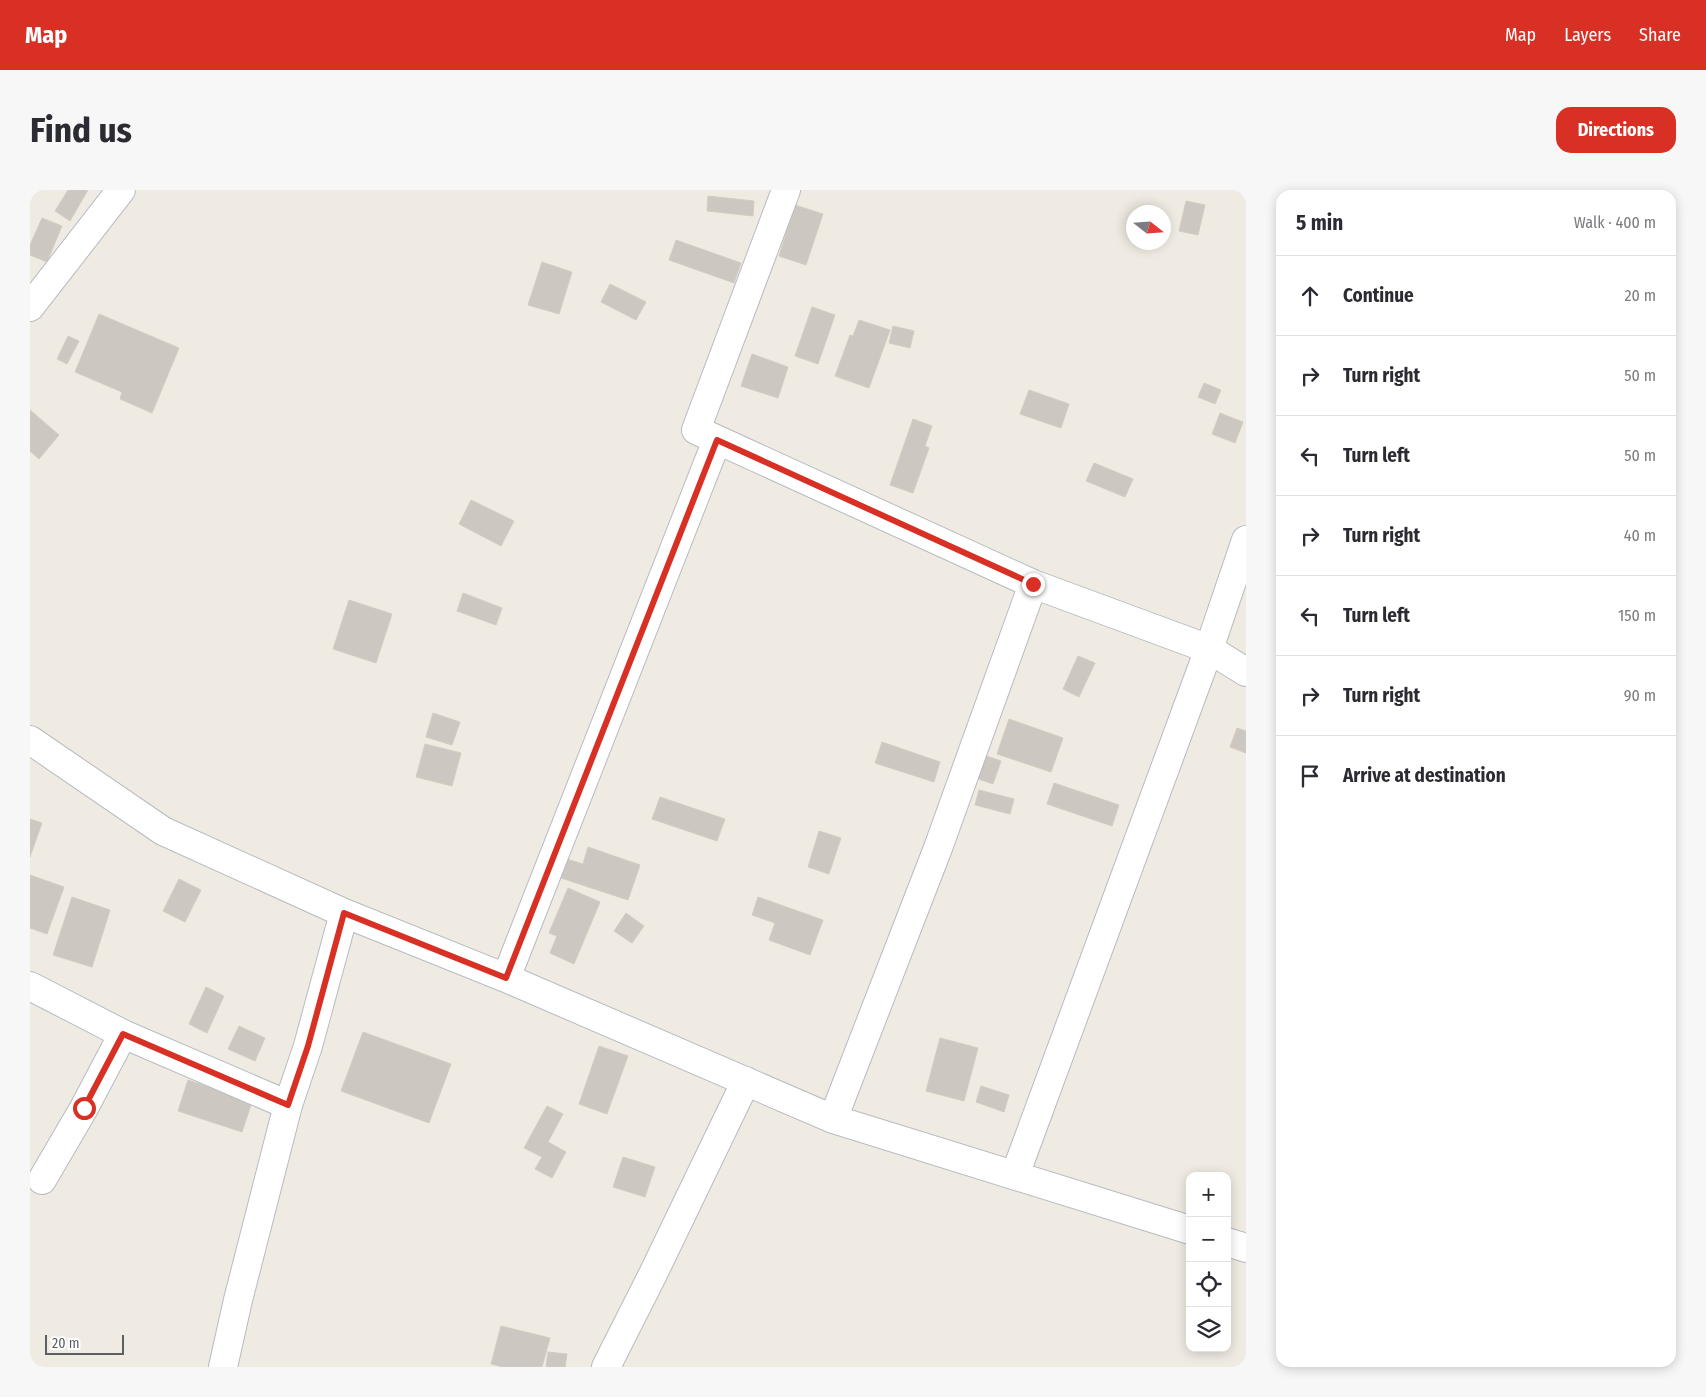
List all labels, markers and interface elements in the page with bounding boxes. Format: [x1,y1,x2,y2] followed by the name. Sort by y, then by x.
[25,21,67,49] text: Map
[1505,24,1536,46] text: Map
[1564,24,1611,46] text: Layers
[1639,24,1681,46] text: Share
[1556,107,1676,153] button: Directions
[30,109,132,151] text: Find us
[1126,205,1171,250] north arrow
[1296,210,1343,236] text: 5 min
[1574,213,1656,232] text: Walk · 400 m
[1296,282,1324,310] icon: ahead
[1343,284,1414,307] text: Continue
[1625,286,1656,305] text: 20 m
[1296,362,1324,390] icon: right
[1343,364,1420,387] text: Turn right
[1624,366,1656,385] text: 50 m
[1296,442,1324,470] icon: left
[1343,444,1410,467] text: Turn left
[1624,446,1656,465] text: 50 m
[1296,522,1324,550] icon: right
[1343,524,1420,547] text: Turn right
[1624,526,1656,545] text: 40 m
[1022,573,1045,596] route end
[1296,602,1324,630] icon: left
[1343,604,1410,627] text: Turn left
[1618,606,1656,625] text: 150 m
[1296,682,1324,710] icon: right
[1343,684,1420,707] text: Turn right
[1624,686,1656,705] text: 90 m
[1296,762,1324,790] icon: arrive
[1343,764,1506,787] text: Arrive at destination
[73,1097,96,1120] route start
[1186,1172,1231,1352] map controls
[1186,1172,1231,1217] button: +
[1186,1217,1231,1262] button: −
[1186,1262,1231,1307] button: locate
[1186,1307,1231,1352] button: layers
[45,1332,124,1355] scale bar
[52,1335,80,1352] text: 20 m

